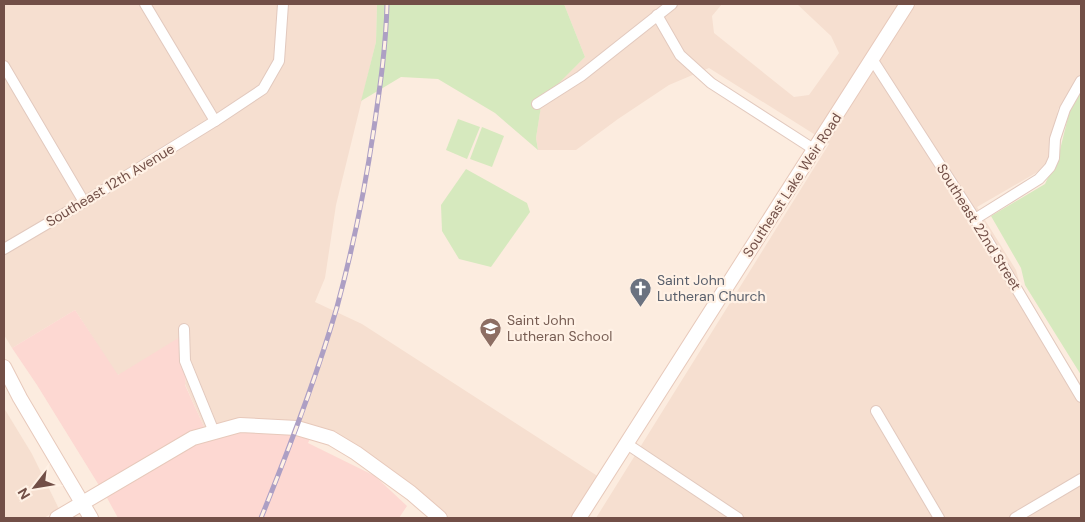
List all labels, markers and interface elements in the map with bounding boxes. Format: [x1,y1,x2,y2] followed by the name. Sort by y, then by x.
[739,109,845,261] street label: Southeast Lake Weir Road
[42,139,178,231] street label: Southeast 12th Avenue
[933,160,1025,294] street label: Southeast 22nd Street
[657,271,766,305] place label: Saint John Lutheran Church
[629,276,653,307] church icon: Saint John Lutheran Church
[507,311,612,345] place label: Saint John Lutheran School
[479,316,503,347] school or university icon: Saint John Lutheran School
[10,462,60,512] north arrow
[14,485,34,503] text: N

